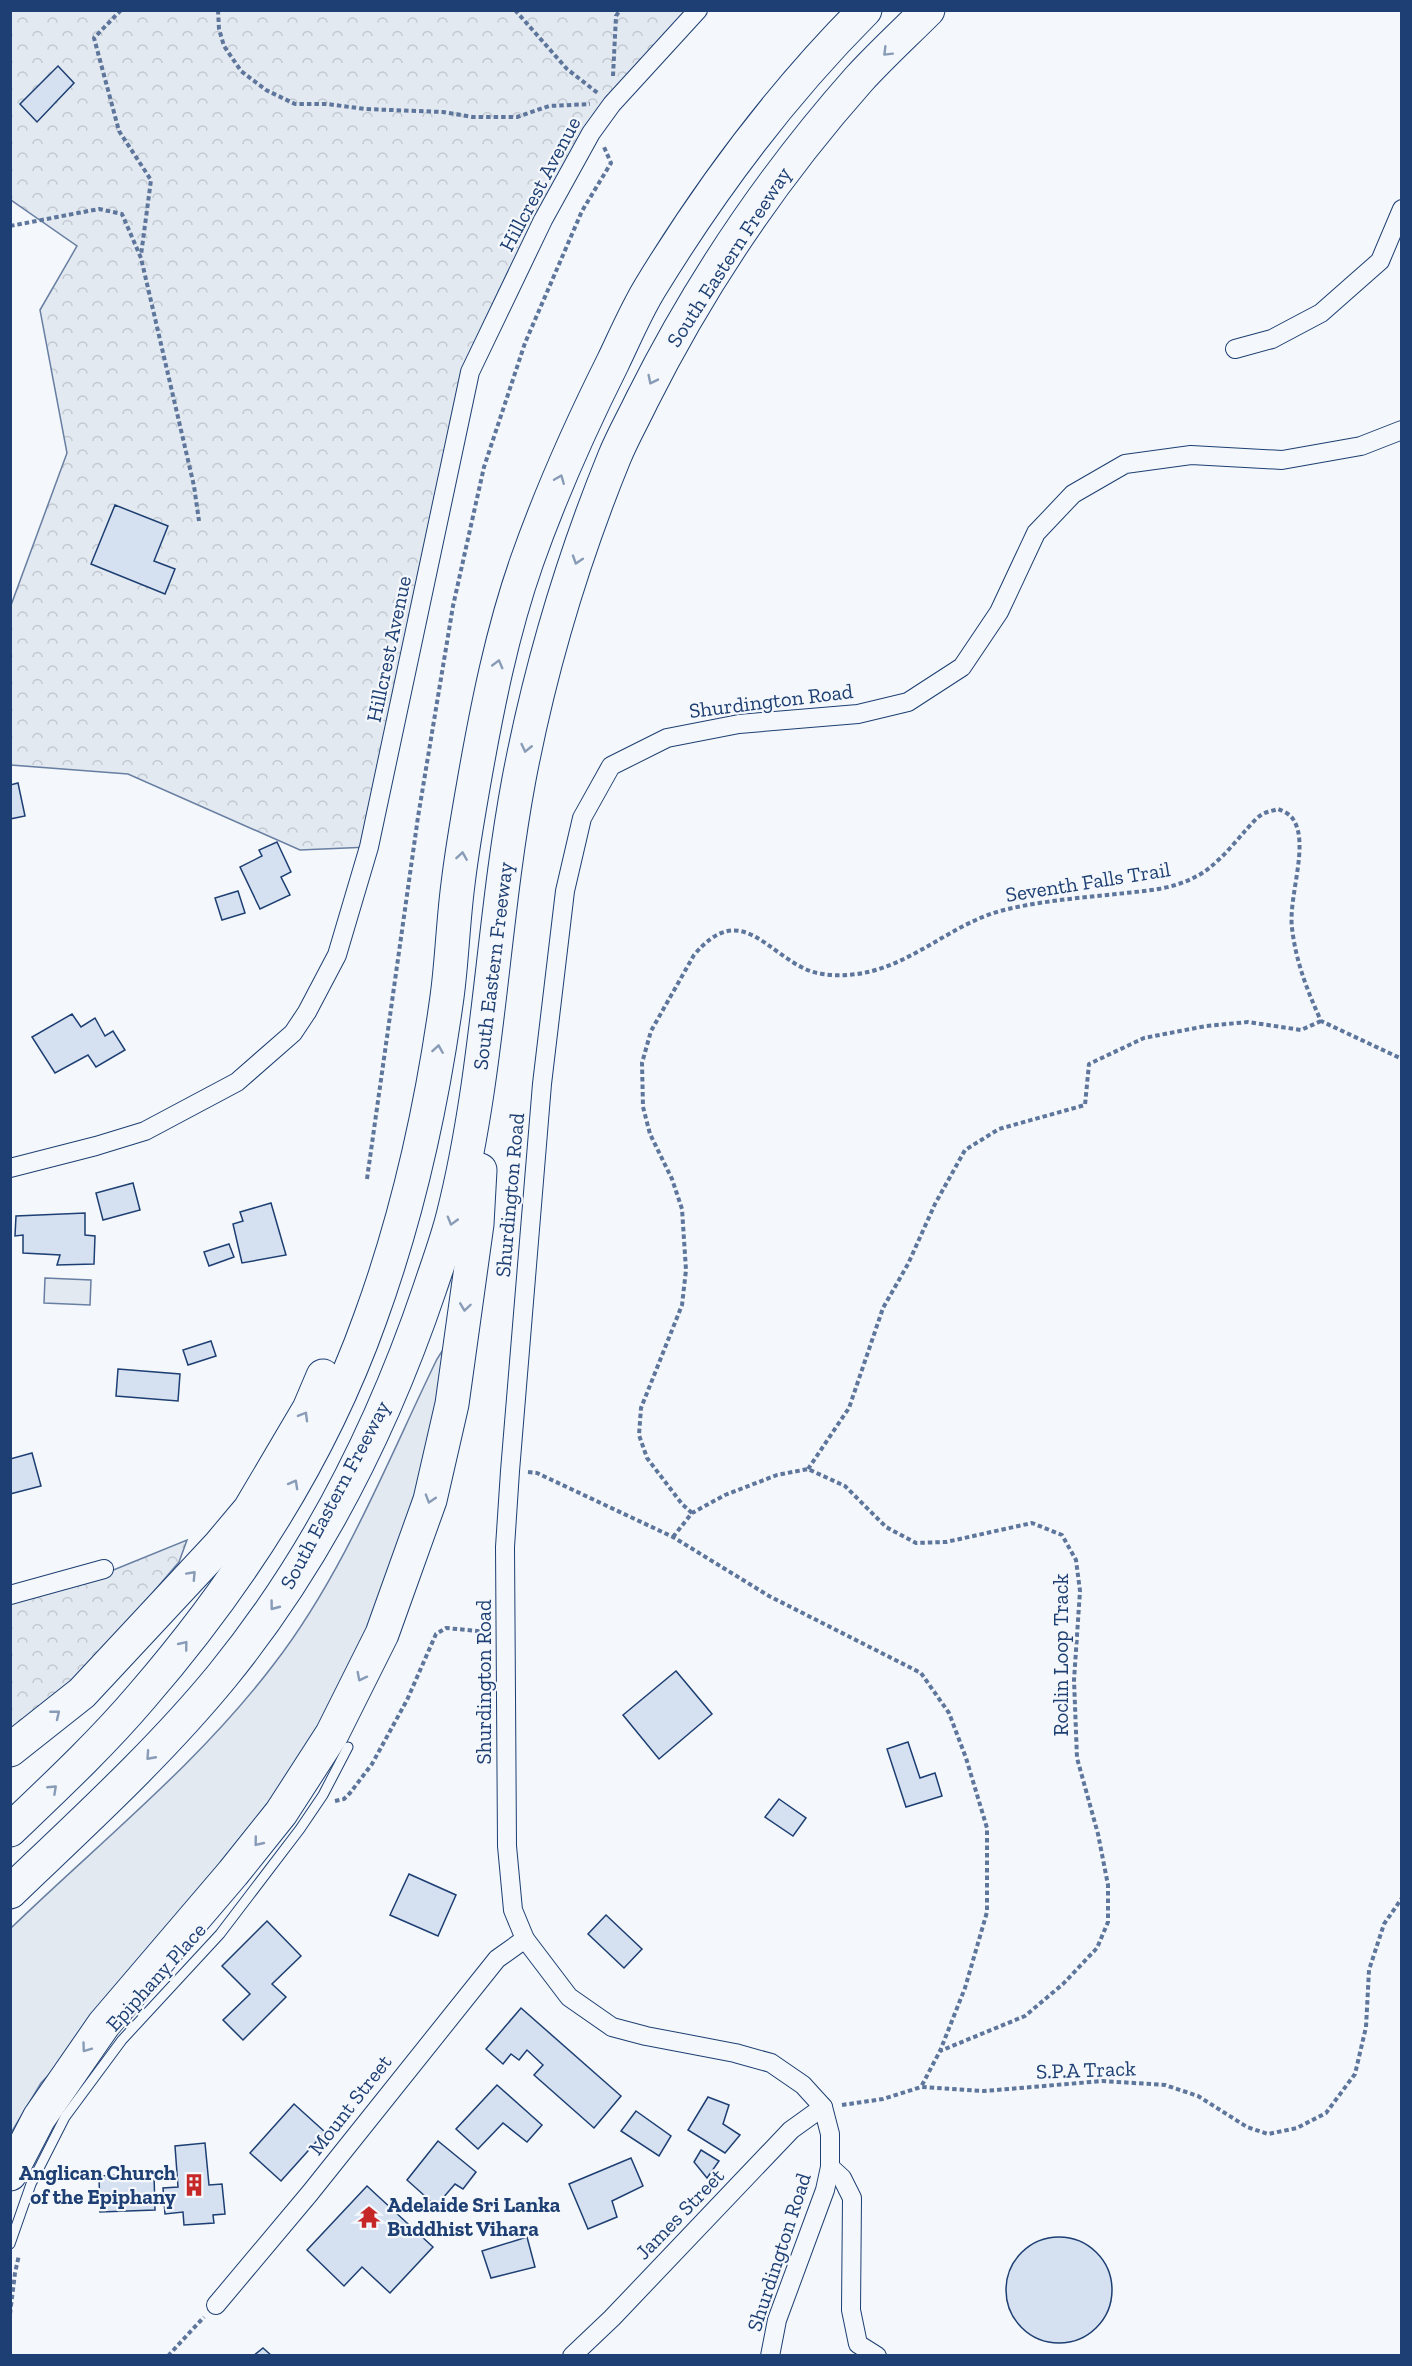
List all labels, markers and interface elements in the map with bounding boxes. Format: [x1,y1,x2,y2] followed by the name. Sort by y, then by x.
[883,44,894,55] one-way arrow
[494,112,586,255] street label: Hillcrest Avenue
[661,162,796,351] street label: South Eastern Freeway
[648,374,660,385] one-way arrow
[552,475,565,485] one-way arrow
[571,554,584,564] one-way arrow
[361,573,416,724] street label: Hillcrest Avenue
[491,659,503,670] one-way arrow
[688,678,855,723] street label: Shurdington Road
[520,742,533,752] one-way arrow
[456,851,468,860] one-way arrow
[1004,856,1173,907] street label: Seventh Falls Trail
[467,860,518,1071] street label: South Eastern Freeway
[431,1044,444,1054] one-way arrow
[490,1111,529,1278] street label: Shurdington Road
[446,1216,459,1226] one-way arrow
[460,1303,472,1312] one-way arrow
[274,1396,395,1593] street label: South Eastern Freeway
[297,1412,309,1422] one-way arrow
[287,1480,298,1490] one-way arrow
[425,1493,437,1504] one-way arrow
[185,1571,196,1581] one-way arrow
[1048,1574,1073,1736] street label: Roclin Loop Track
[471,1599,496,1765] street label: Shurdington Road
[270,1600,281,1611] one-way arrow
[176,1641,187,1652] one-way arrow
[357,1670,368,1681] one-way arrow
[49,1710,60,1721] one-way arrow
[146,1750,157,1760] one-way arrow
[46,1785,57,1796] one-way arrow
[255,1835,266,1846] one-way arrow
[100,1917,211,2036] street label: Epiphany Place
[82,2042,93,2053] one-way arrow
[303,2049,397,2160] street label: Mount Street
[1036,2055,1136,2084] street label: S.P.A Track
[19,2160,176,2209] place label: Anglican Church of the Epiphany
[630,2163,729,2264] street label: James Street
[741,2169,816,2334] street label: Shurdington Road
[181,2172,207,2198] building icon: Anglican Church of the Epiphany
[387,2192,561,2241] place label: Adelaide Sri Lanka Buddhist Vihara
[356,2204,382,2230] temple icon: Adelaide Sri Lanka Buddhist Vihara

